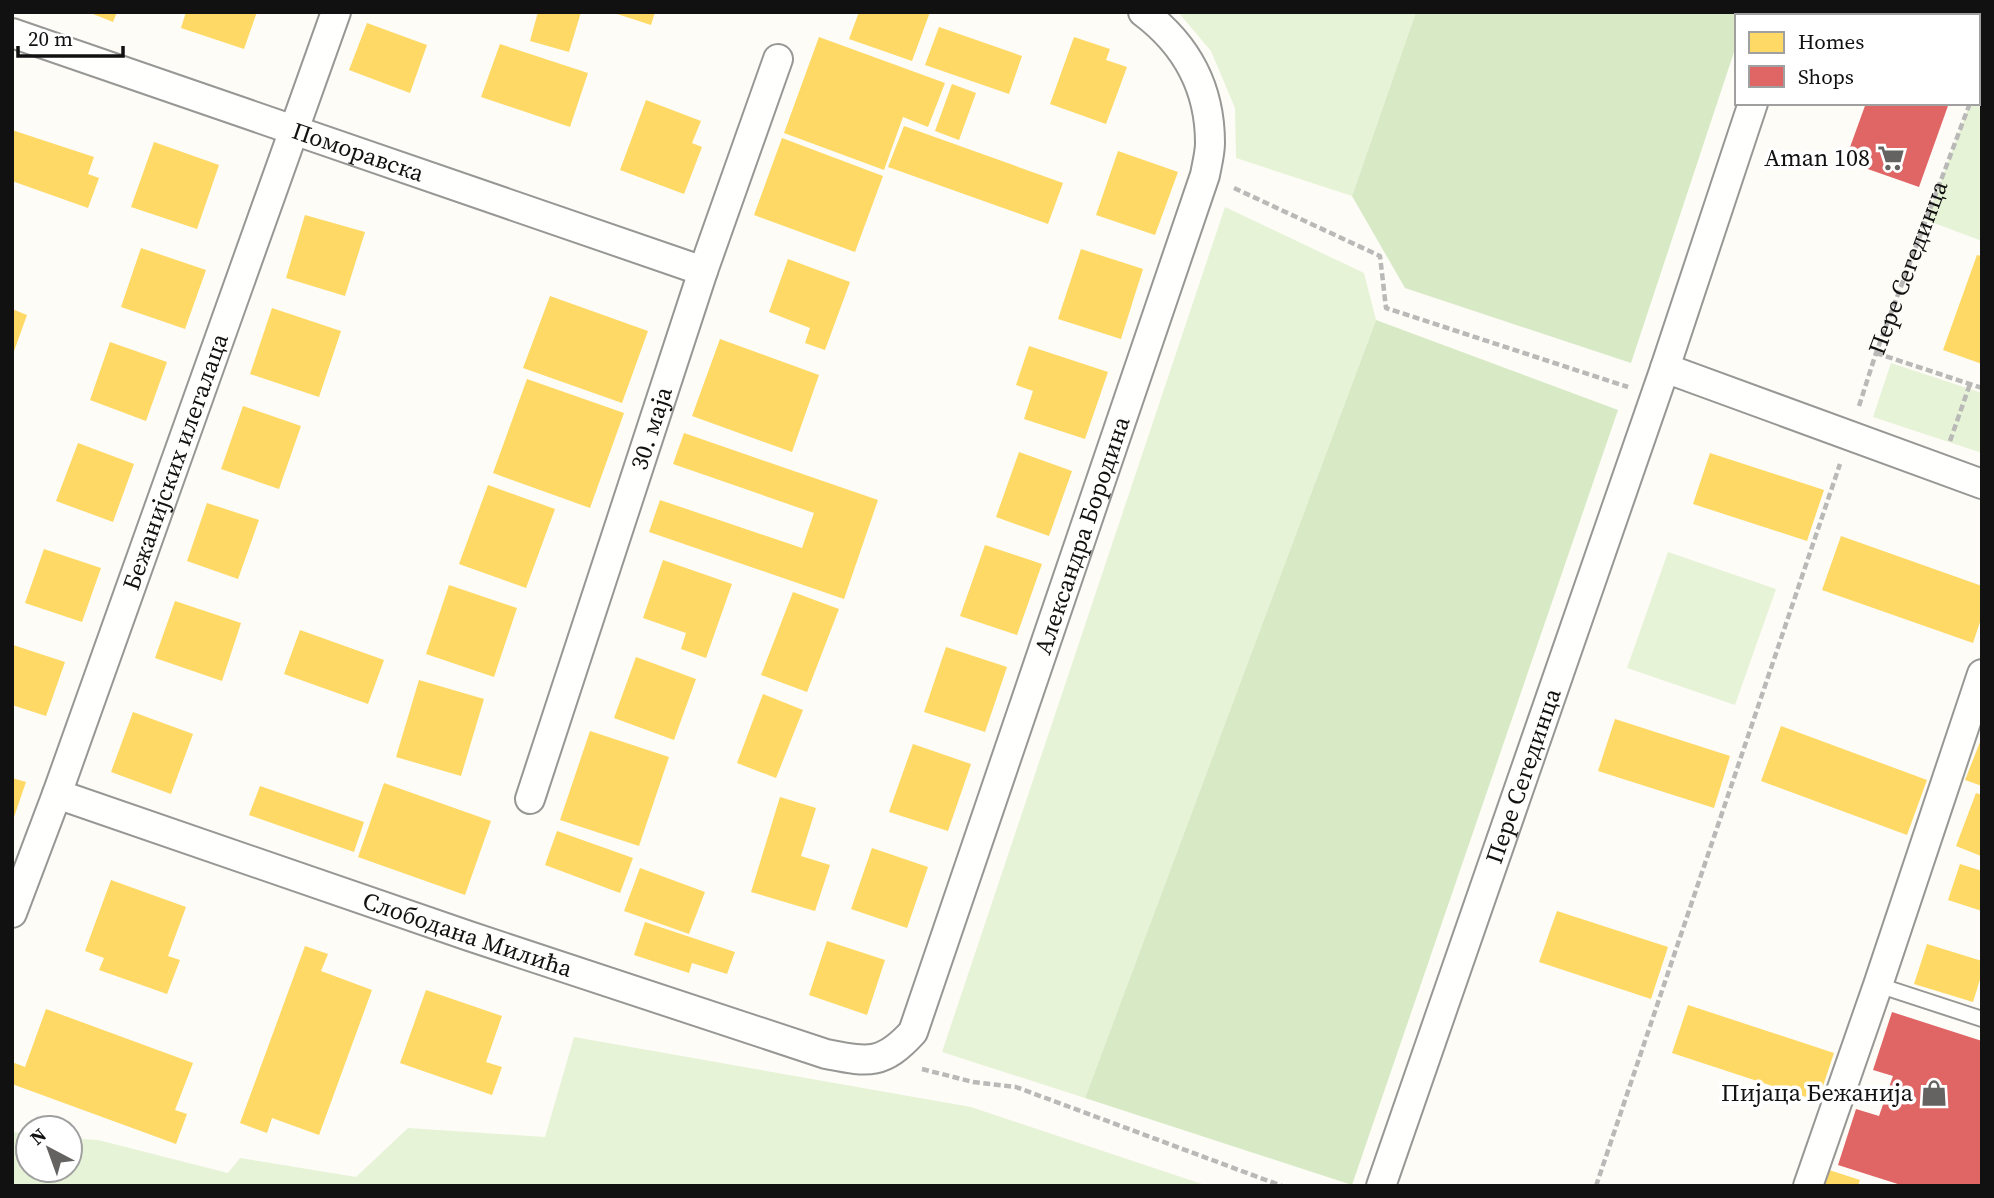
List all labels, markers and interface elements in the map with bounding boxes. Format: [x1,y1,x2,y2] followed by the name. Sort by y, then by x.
[18,14,122,58] scale bar
[1735,14,1980,105] legend
[28,24,73,53] text: 20 m
[1798,27,1864,56] text: Homes
[1798,62,1854,91] text: Shops
[288,114,429,190] street label: Поморавска
[1764,141,1870,174] place label: Aman 108
[1876,143,1906,173] supermarket icon: Aman 108
[1860,175,1956,359] street label: Пере Сегединца
[114,328,236,594] street label: Бежанијских илегалаца
[622,382,680,474] street label: 30. маја
[1026,411,1138,659] street label: Александра Бородина
[1477,683,1569,868] street label: Пере Сегединца
[358,884,578,985] street label: Слободана Милића
[1721,1076,1914,1109] place label: Пијаца Бежанија
[1919,1078,1949,1108] shop icon: Пијаца Бежанија
[14,1114,84,1184] north arrow
[24,1122,52,1151] text: N

